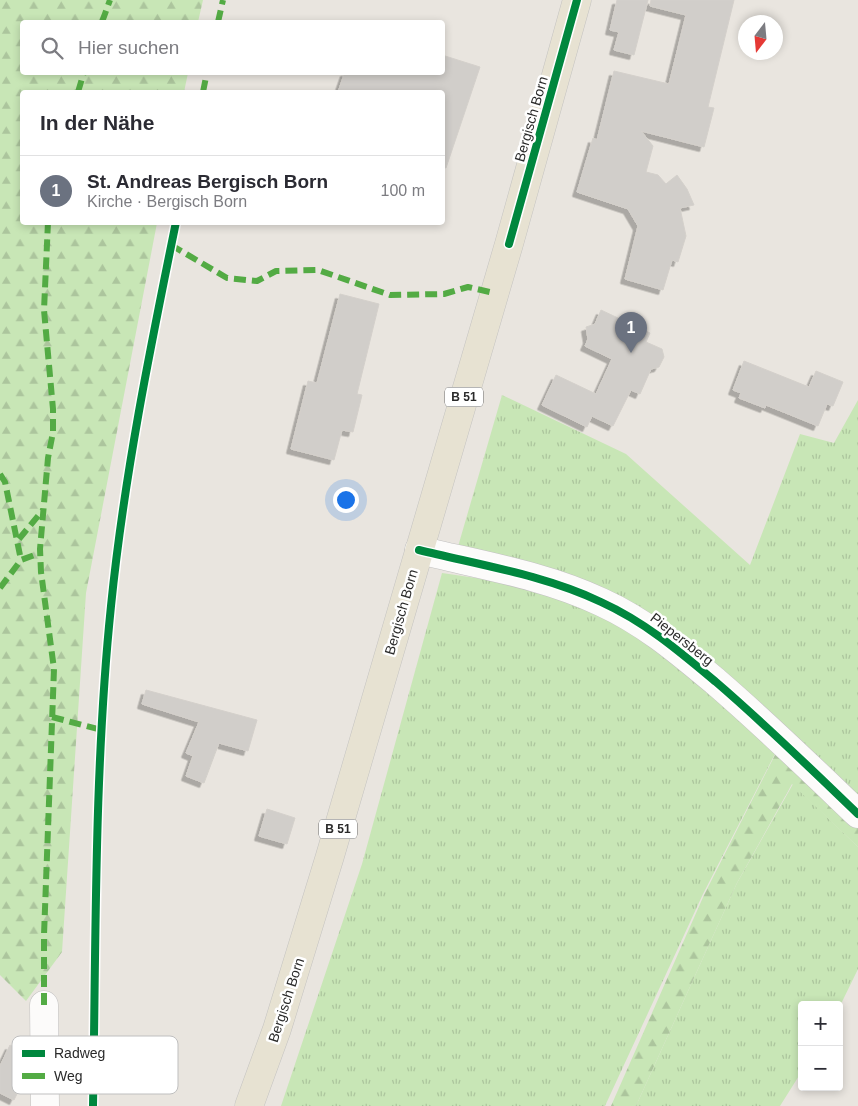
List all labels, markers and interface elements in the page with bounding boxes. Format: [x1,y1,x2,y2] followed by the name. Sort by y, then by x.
[738,15,783,60] north arrow
[20,20,445,75] search box
[38,34,66,62] icon: search
[78,37,179,58] text: Hier suchen
[511,75,551,163] street label: Bergisch Born
[40,111,154,134] text: In der Nähe
[87,171,328,192] text: St. Andreas Bergisch Born
[52,182,60,199] text: 1
[381,182,425,199] text: 100 m
[87,193,247,210] text: Kirche · Bergisch Born
[615,312,647,353] pin: 1
[445,388,483,407] road number: B 51
[333,487,359,513] your location
[381,568,421,656] street label: Bergisch Born
[647,609,717,669] street label: Piepersberg
[319,820,357,839] road number: B 51
[265,956,307,1044] street label: Bergisch Born
[798,1001,843,1091] map controls
[798,1001,843,1046] button: +
[12,1036,178,1094] legend
[54,1045,105,1061] text: Radweg
[798,1046,843,1091] button: −
[54,1068,83,1084] text: Weg

